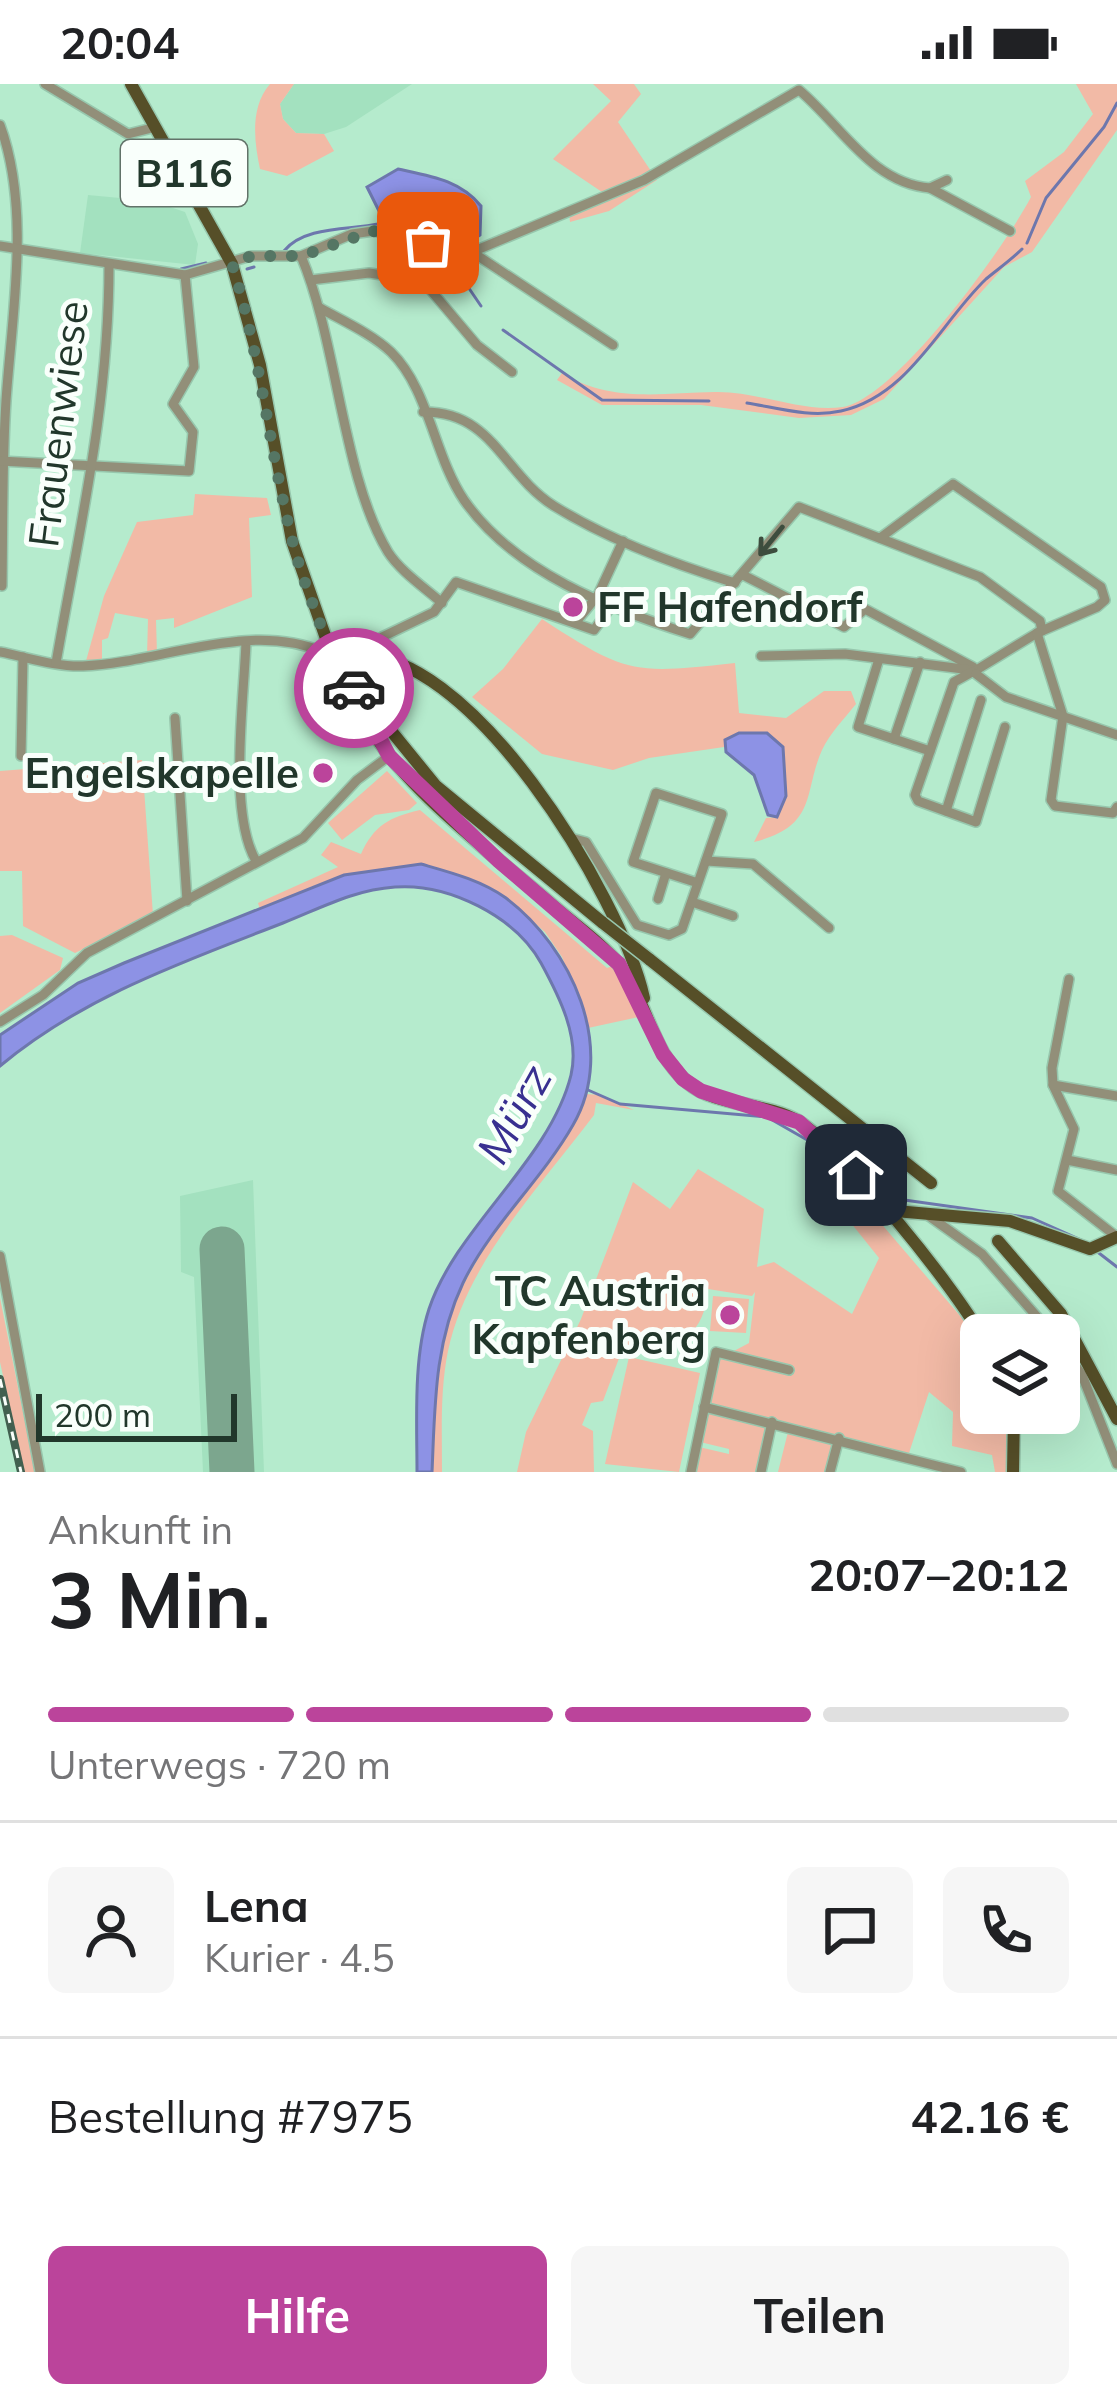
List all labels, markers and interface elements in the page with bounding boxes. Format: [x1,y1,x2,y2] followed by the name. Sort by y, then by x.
[60,14,179,70] text: 20:04
[121,140,247,206] road number: B116
[377,192,479,294] pin
[395,210,461,276] icon: bag
[16,298,99,550] street label: Frauenwiese
[757,525,785,556] one-way arrow
[597,580,864,633] place label: FF Hafendorf
[560,594,586,620] marker: FF Hafendorf
[294,628,414,748] courier
[321,655,387,721] icon: car
[25,746,299,799] place label: Engelskapelle
[310,760,336,786] marker: Engelskapelle
[463,1054,563,1173] water label: Mürz
[805,1124,907,1226] pin
[823,1142,889,1208] icon: home
[472,1264,706,1365] place label: TC Austria Kapfenberg
[717,1302,743,1328] marker: TC Austria Kapfenberg
[960,1314,1080,1434] map controls
[960,1314,1080,1434] button: layers
[36,1388,237,1441] scale bar
[54,1394,151,1435] text: 200 m
[48,1505,233,1554] text: Ankunft in
[808,1546,1069,1602] text: 20:07–20:12
[48,1550,271,1648] text: 3 Min.
[48,1740,391,1789] text: Unterwegs · 720 m
[48,1867,174,1993] button: person
[787,1867,913,1993] button: chat
[943,1867,1069,1993] button: phone
[204,1877,309,1933] text: Lena
[204,1933,395,1982] text: Kurier · 4.5
[48,2088,413,2144] text: Bestellung #7975
[911,2088,1069,2144] text: 42.16 €
[48,2246,547,2384] button: Hilfe
[571,2246,1069,2384] button: Teilen

